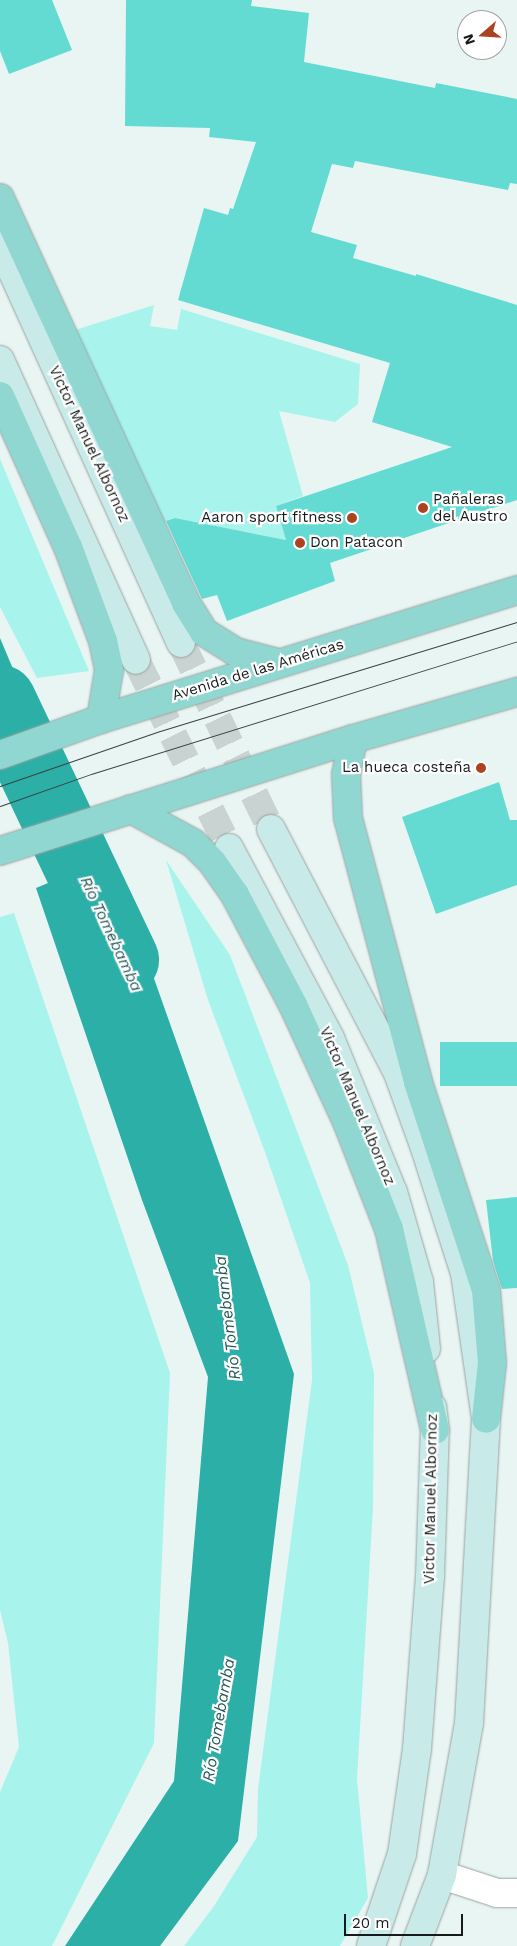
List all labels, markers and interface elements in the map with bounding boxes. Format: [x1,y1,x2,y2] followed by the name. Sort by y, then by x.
[457,10,507,60] north arrow
[460,32,478,47] text: N
[45,362,133,526] street label: Victor Manuel Albornoz
[433,490,509,525] place label: Pañaleras del Austro
[417,502,429,514] marker: Pañaleras del Austro
[201,509,342,527] place label: Aaron sport fitness
[346,512,358,524] marker: Aaron sport fitness
[310,534,403,552] place label: Don Patacon
[294,537,306,549] marker: Don Patacon
[170,635,346,705] street label: Avenida de las Américas
[341,759,471,777] place label: La hueca costeña
[475,762,487,774] marker: La hueca costeña
[76,873,146,995] water label: Río Tomebamba
[315,1023,399,1189] street label: Victor Manuel Albornoz
[211,1255,245,1381] water label: Río Tomebamba
[421,1413,441,1585] street label: Victor Manuel Albornoz
[199,1657,239,1783] water label: Río Tomebamba
[347,1904,466,1936] scale bar
[352,1914,390,1932] text: 20 m

